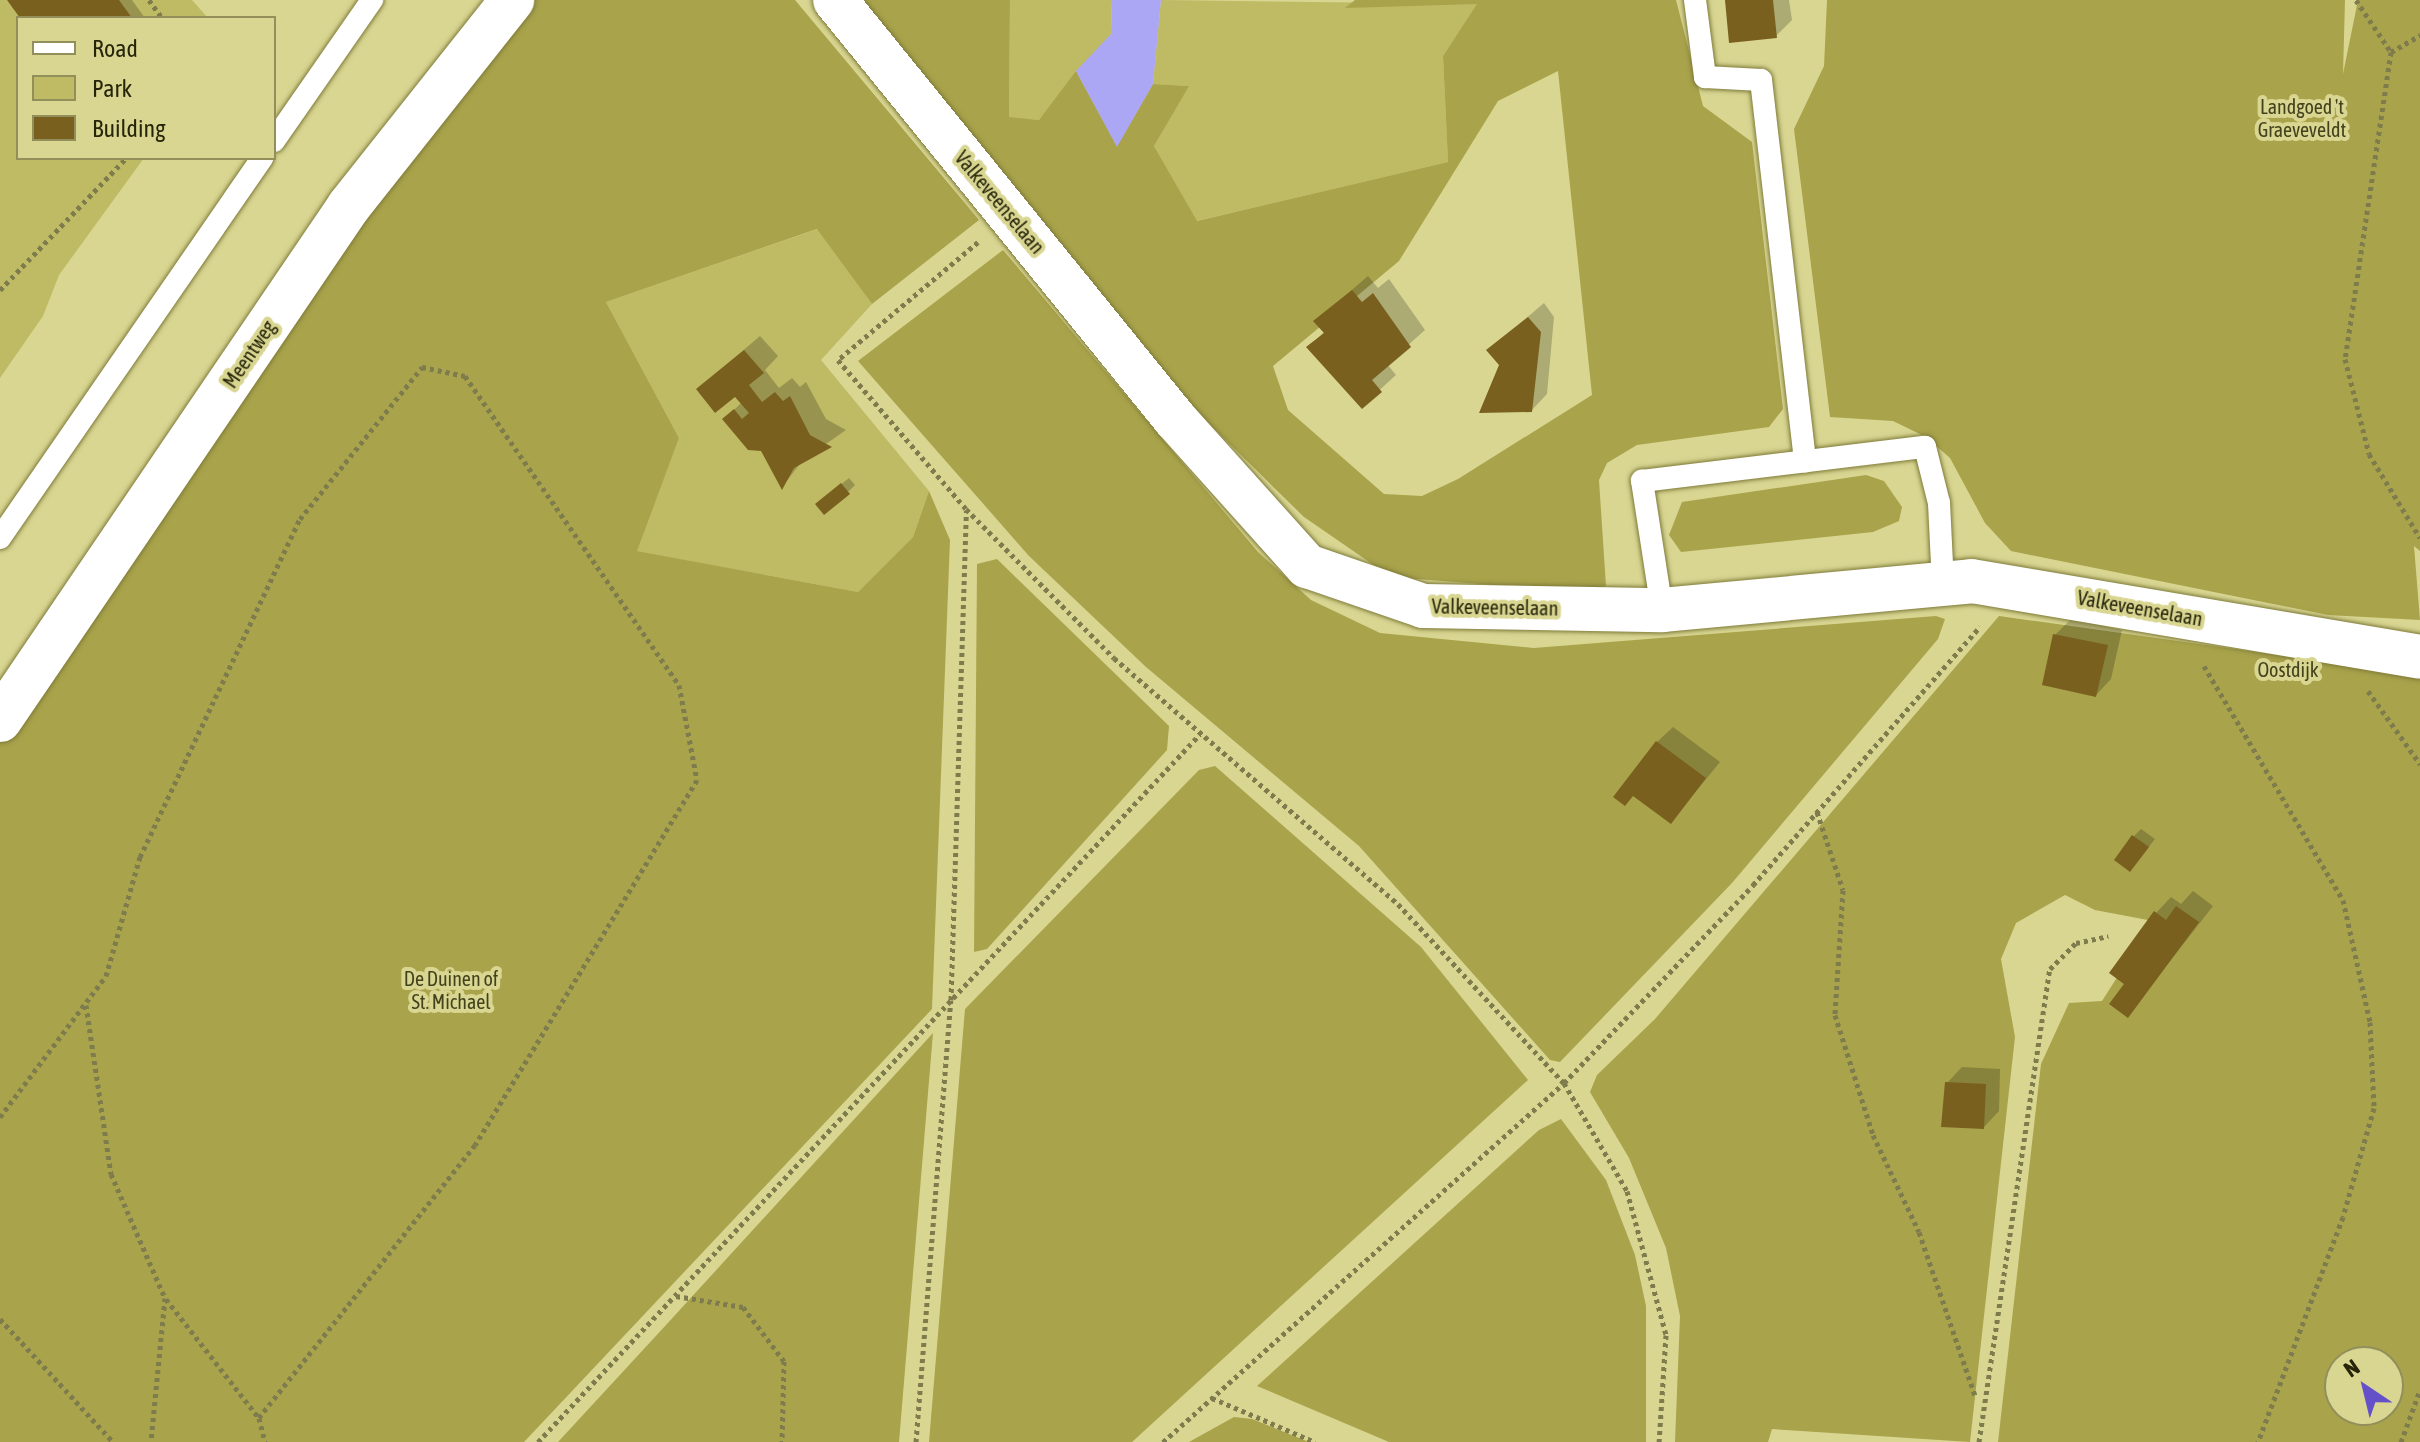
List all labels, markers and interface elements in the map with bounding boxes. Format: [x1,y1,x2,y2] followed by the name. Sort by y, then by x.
[16,16,276,160] legend
[92,35,138,62] text: Road
[92,75,132,102] text: Park
[2258,95,2346,142] park label: Landgoed 't Graeveveldt
[92,115,165,142] text: Building
[950,146,1050,258] street label: Valkeveenselaan
[218,316,280,392] street label: Meentweg
[2076,585,2204,631] street label: Valkeveenselaan
[1431,594,1559,620] street label: Valkeveenselaan
[2257,657,2319,681] park label: Oostdijk
[404,967,498,1014] park label: De Duinen of St. Michael
[2324,1346,2404,1426] north arrow
[2339,1354,2364,1382] text: N

